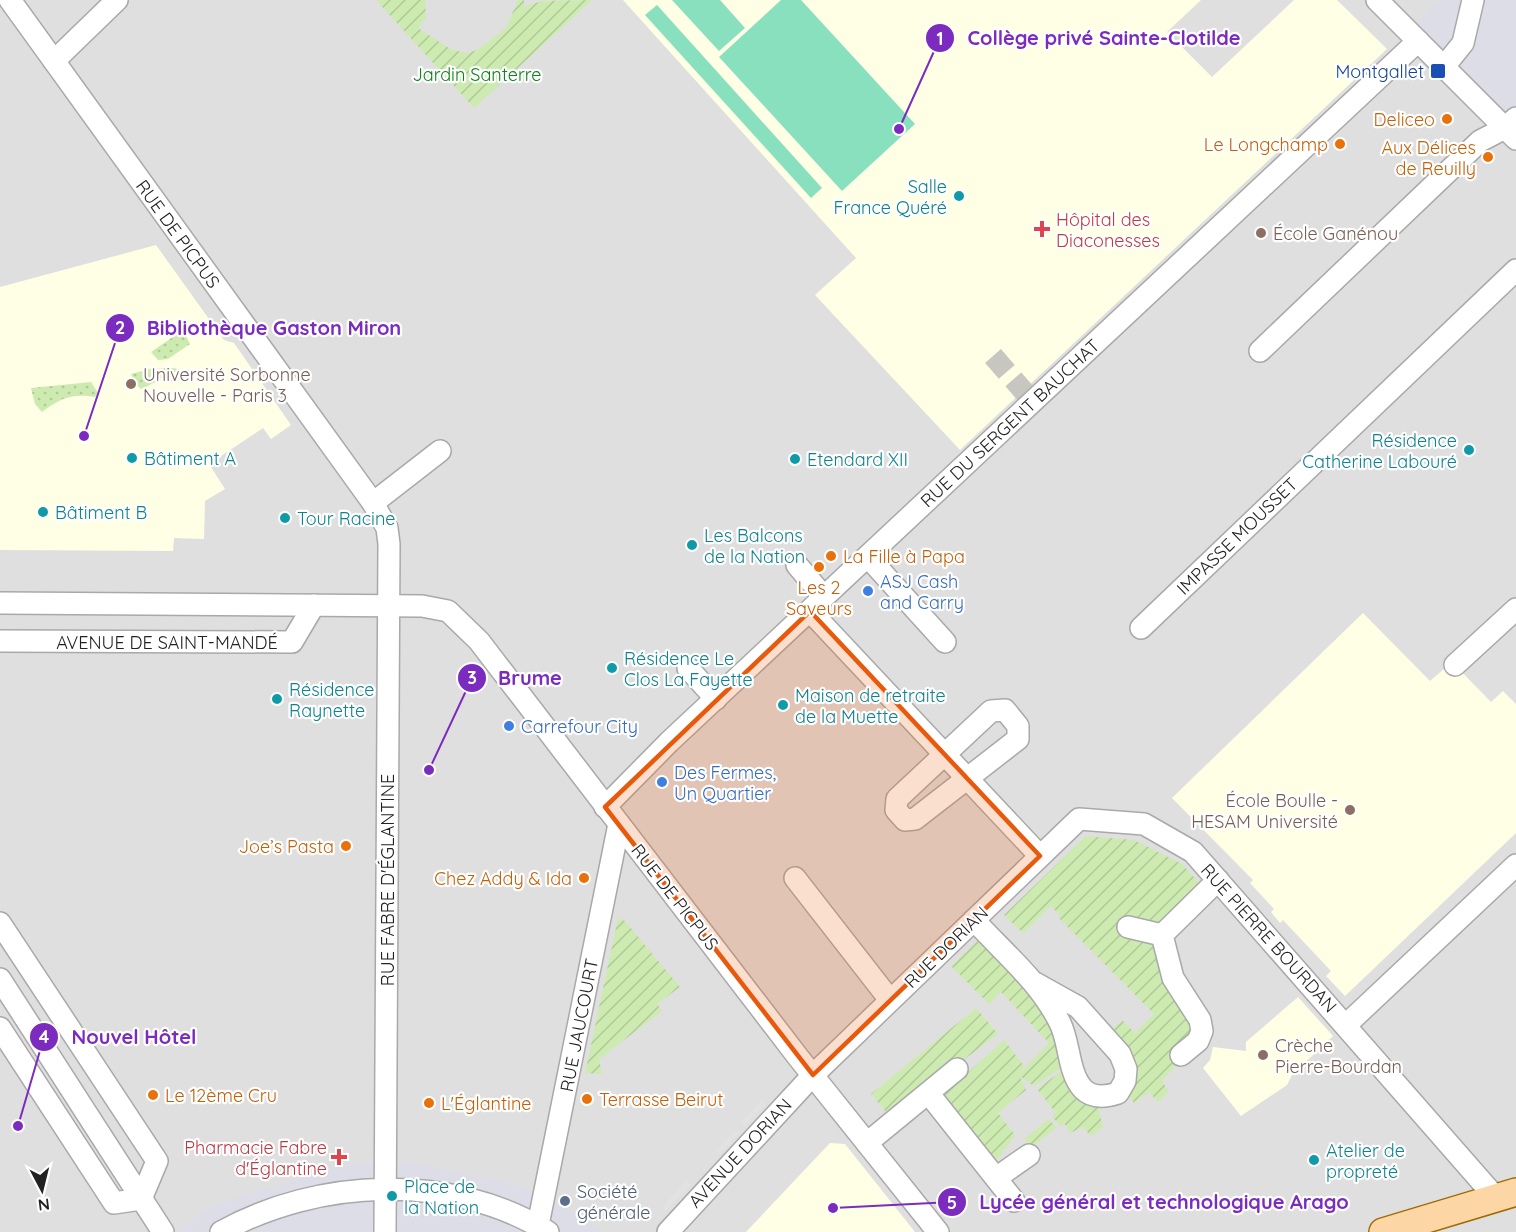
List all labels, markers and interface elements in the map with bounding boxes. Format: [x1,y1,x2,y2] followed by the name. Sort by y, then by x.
[925,19,1252,57] callout: Collège privé Sainte-Clotilde
[967,25,1241,50] text: Collège privé Sainte-Clotilde
[936,27,944,50] text: 1
[1335,60,1424,83] place label: Montgallet
[1429,62,1447,80] marker: Montgallet
[412,63,542,86] park label: Jardin Santerre
[1373,108,1435,131] place label: Deliceo
[1440,112,1454,126] marker: Deliceo
[1204,133,1328,156] place label: Le Longchamp
[1381,136,1476,180] place label: Aux Délices de Reuilly
[1333,137,1347,151] marker: Le Longchamp
[1481,150,1495,164] marker: Aux Délices de Reuilly
[131,175,225,293] street label: RUE DE PICPUS
[833,175,947,219] place label: Salle France Quéré
[952,189,966,203] marker: Salle France Quéré
[1056,208,1160,252] place label: Hôpital des Diaconesses
[1033,220,1051,238] marker: Hôpital des Diaconesses
[1273,222,1398,245] place label: École Ganénou
[1254,226,1268,240] marker: École Ganénou
[105,309,413,347] callout: Bibliothèque Gaston Miron
[147,315,401,340] text: Bibliothèque Gaston Miron
[115,316,125,339] text: 2
[916,334,1105,512] street label: RUE DU SERGENT BAUCHAT
[143,363,311,407] place label: Université Sorbonne Nouvelle - Paris 3
[124,377,138,391] marker: Université Sorbonne Nouvelle - Paris 3
[1302,429,1457,473] place label: Résidence Catherine Labouré
[1462,443,1476,457] marker: Résidence Catherine Labouré
[144,447,237,470] place label: Bâtiment A
[807,448,908,471] place label: Etendard XII
[125,451,139,465] marker: Bâtiment A
[788,452,802,466] marker: Etendard XII
[1172,472,1302,600] street label: IMPASSE MOUSSET
[55,501,147,524] place label: Bâtiment B
[36,505,50,519] marker: Bâtiment B
[297,507,395,530] place label: Tour Racine
[278,511,292,525] marker: Tour Racine
[704,524,805,568] place label: Les Balcons de la Nation
[685,538,699,552] marker: Les Balcons de la Nation
[843,545,965,568] place label: La Fille à Papa
[824,549,838,563] marker: La Fille à Papa
[812,560,826,574] marker: Les 2 Saveurs
[880,570,964,614] place label: ASJ Cash and Carry
[786,576,852,620] place label: Les 2 Saveurs
[861,584,875,598] marker: ASJ Cash and Carry
[56,631,278,654] street label: AVENUE DE SAINT-MANDÉ
[624,647,753,691] place label: Résidence Le Clos La Fayette
[457,659,574,697] callout: Brume
[605,661,619,675] marker: Résidence Le Clos La Fayette
[498,665,562,690] text: Brume
[467,666,477,689] text: 3
[289,678,374,722] place label: Résidence Raynette
[795,684,946,728] place label: Maison de retraite de la Muette
[270,692,284,706] marker: Résidence Raynette
[776,698,790,712] marker: Maison de retraite de la Muette
[521,715,638,738] place label: Carrefour City
[502,719,516,733] marker: Carrefour City
[674,761,776,805] place label: Des Fermes, Un Quartier
[376,774,399,986] street label: RUE FABRE D'ÉGLANTINE
[655,775,669,789] marker: Des Fermes, Un Quartier
[1191,789,1338,833] place label: École Boulle - HESAM Université
[1343,803,1357,817] marker: École Boulle - HESAM Université
[239,835,334,858] place label: Joe’s Pasta
[339,839,353,853] marker: Joe’s Pasta
[626,839,724,955] street label: RUE DE PICPUS
[1196,859,1342,1017] street label: RUE PIERRE BOURDAN
[434,867,572,890] place label: Chez Addy & Ida
[577,871,591,885] marker: Chez Addy & Ida
[899,901,993,993] street label: RUE DORIAN
[555,956,603,1094] street label: RUE JAUCOURT
[29,1018,208,1056] callout: Nouvel Hôtel
[72,1024,197,1049] text: Nouvel Hôtel
[39,1025,50,1048] text: 4
[1275,1034,1402,1078] place label: Crèche Pierre-Bourdan
[1256,1048,1270,1062] marker: Crèche Pierre-Bourdan
[165,1084,277,1107] place label: Le 12ème Cru
[146,1088,160,1102] marker: Le 12ème Cru
[599,1088,723,1111] place label: Terrasse Beirut
[441,1092,532,1115] place label: L'Églantine
[580,1092,594,1106] marker: Terrasse Beirut
[683,1093,797,1213] street label: AVENUE DORIAN
[422,1096,436,1110] marker: L'Églantine
[184,1136,327,1180] place label: Pharmacie Fabre d'Églantine
[1326,1139,1405,1183] place label: Atelier de propreté
[332,1150,346,1164] marker: Pharmacie Fabre d'Églantine
[1307,1153,1321,1167] marker: Atelier de propreté
[12,1160,72,1220] north arrow
[404,1175,479,1219] place label: Place de la Nation
[577,1180,650,1224] place label: Société générale
[937,1183,1361,1221] callout: Lycée général et technologique Arago
[385,1189,399,1203] marker: Place de la Nation
[979,1189,1349,1214] text: Lycée général et technologique Arago
[947,1191,957,1214] text: 5
[37,1194,51,1216] text: N
[558,1194,572,1208] marker: Société générale

